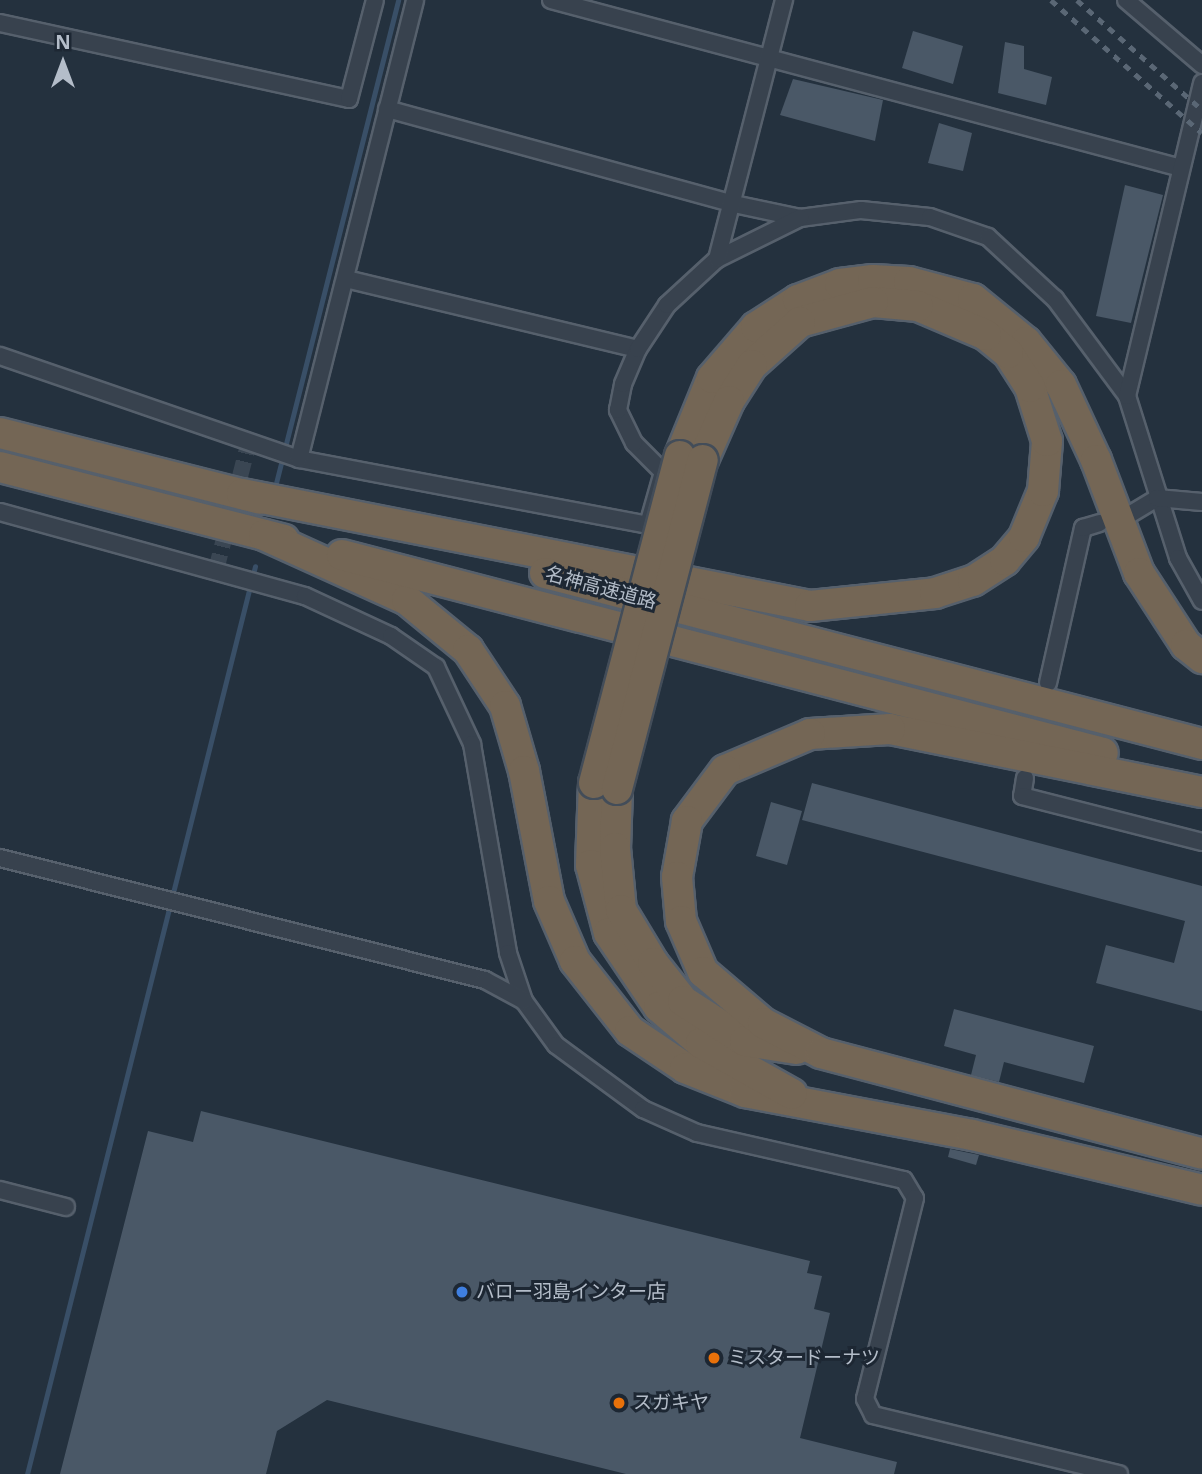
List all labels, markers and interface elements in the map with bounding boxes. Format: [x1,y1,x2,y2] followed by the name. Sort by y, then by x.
[28,28,98,98] north arrow
[55,29,71,55] text: N
[543,562,659,614] street label: 名神高速道路
[476,1281,666,1303] place label: バロー羽島インター店
[454,1284,470,1300] marker: バロー羽島インター店
[728,1347,880,1369] place label: ミスタードーナツ
[706,1350,722,1366] marker: ミスタードーナツ
[633,1392,709,1414] place label: スガキヤ
[611,1395,627,1411] marker: スガキヤ

